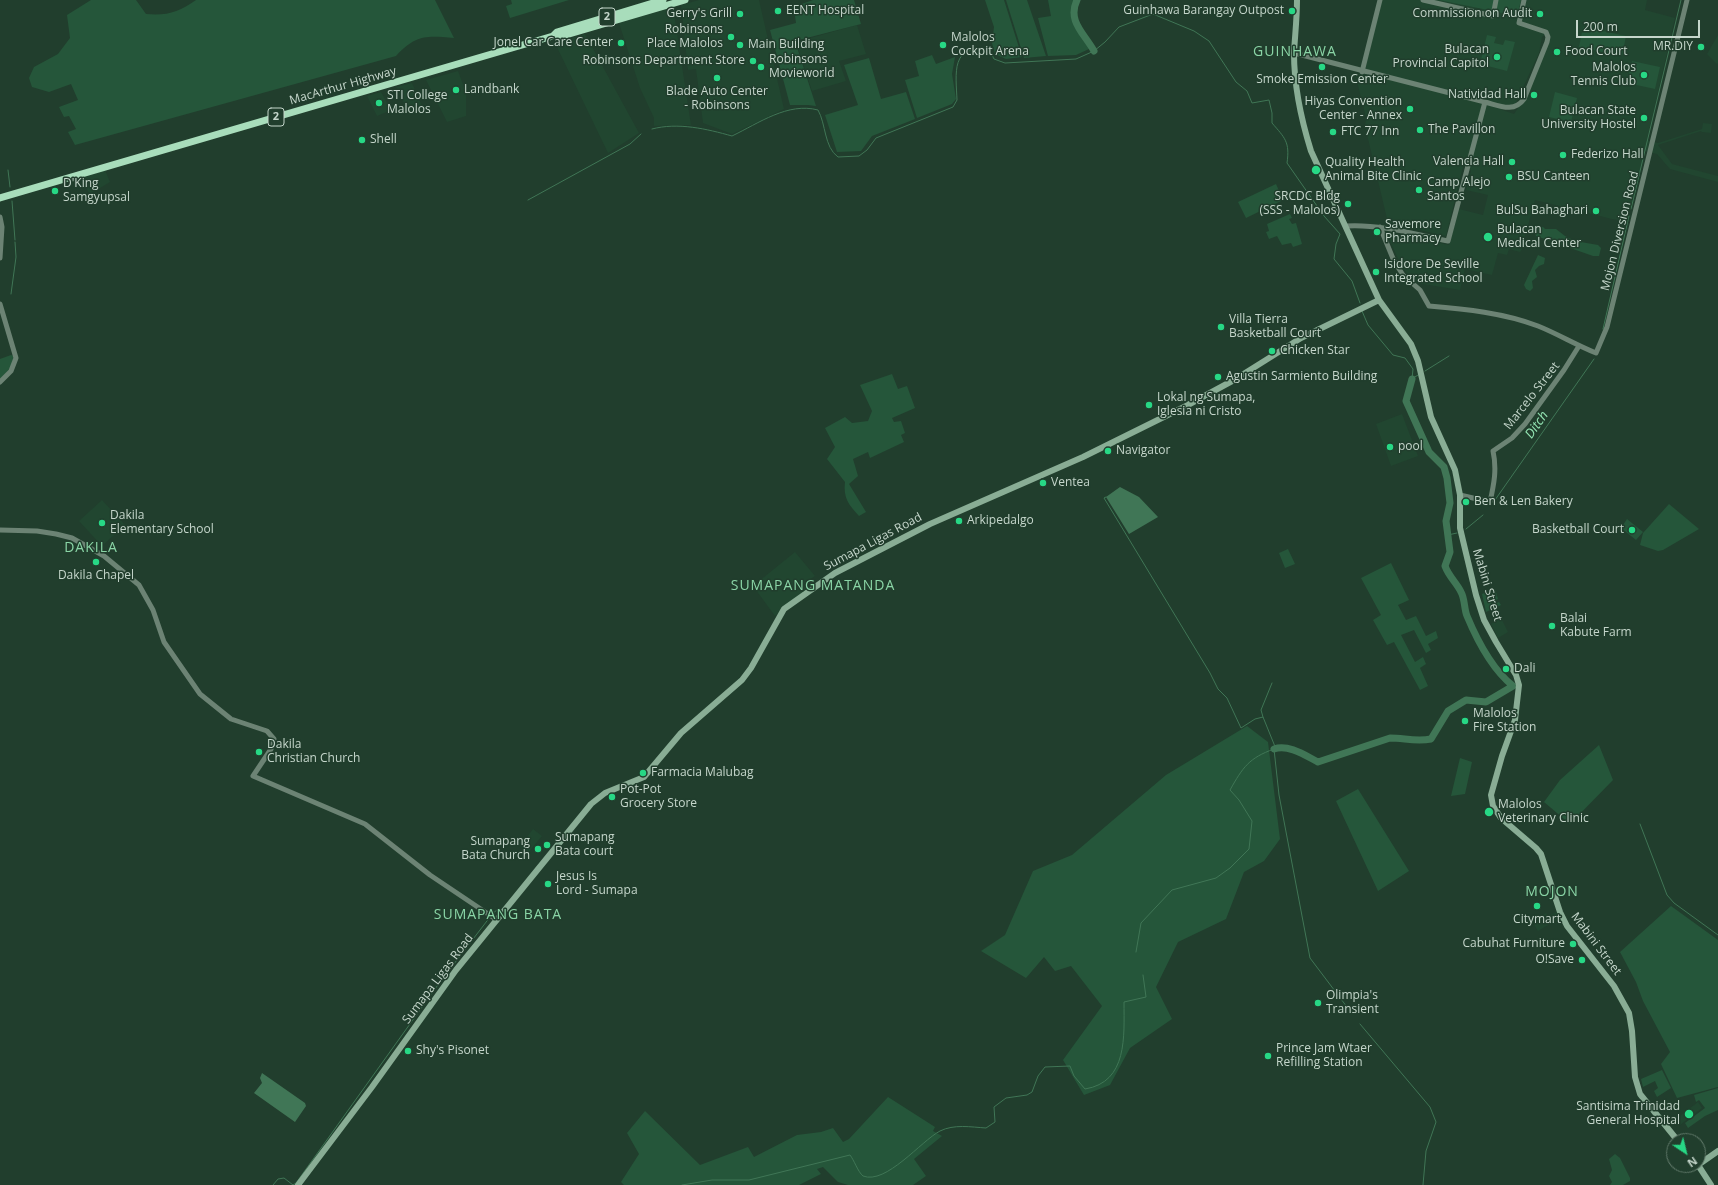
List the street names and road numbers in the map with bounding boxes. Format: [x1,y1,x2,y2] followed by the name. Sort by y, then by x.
[599,8,615,26] road number: 2
[288,64,398,108] street label: MacArthur Highway
[268,108,284,126] road number: 2
[1598,169,1642,293] street label: Mojon Diversion Road
[1501,359,1563,433] street label: Marcelo Street
[822,510,924,574] street label: Sumapa Ligas Road
[1469,547,1505,623] street label: Mabini Street
[1568,910,1624,978] street label: Mabini Street
[400,931,476,1027] street label: Sumapa Ligas Road

